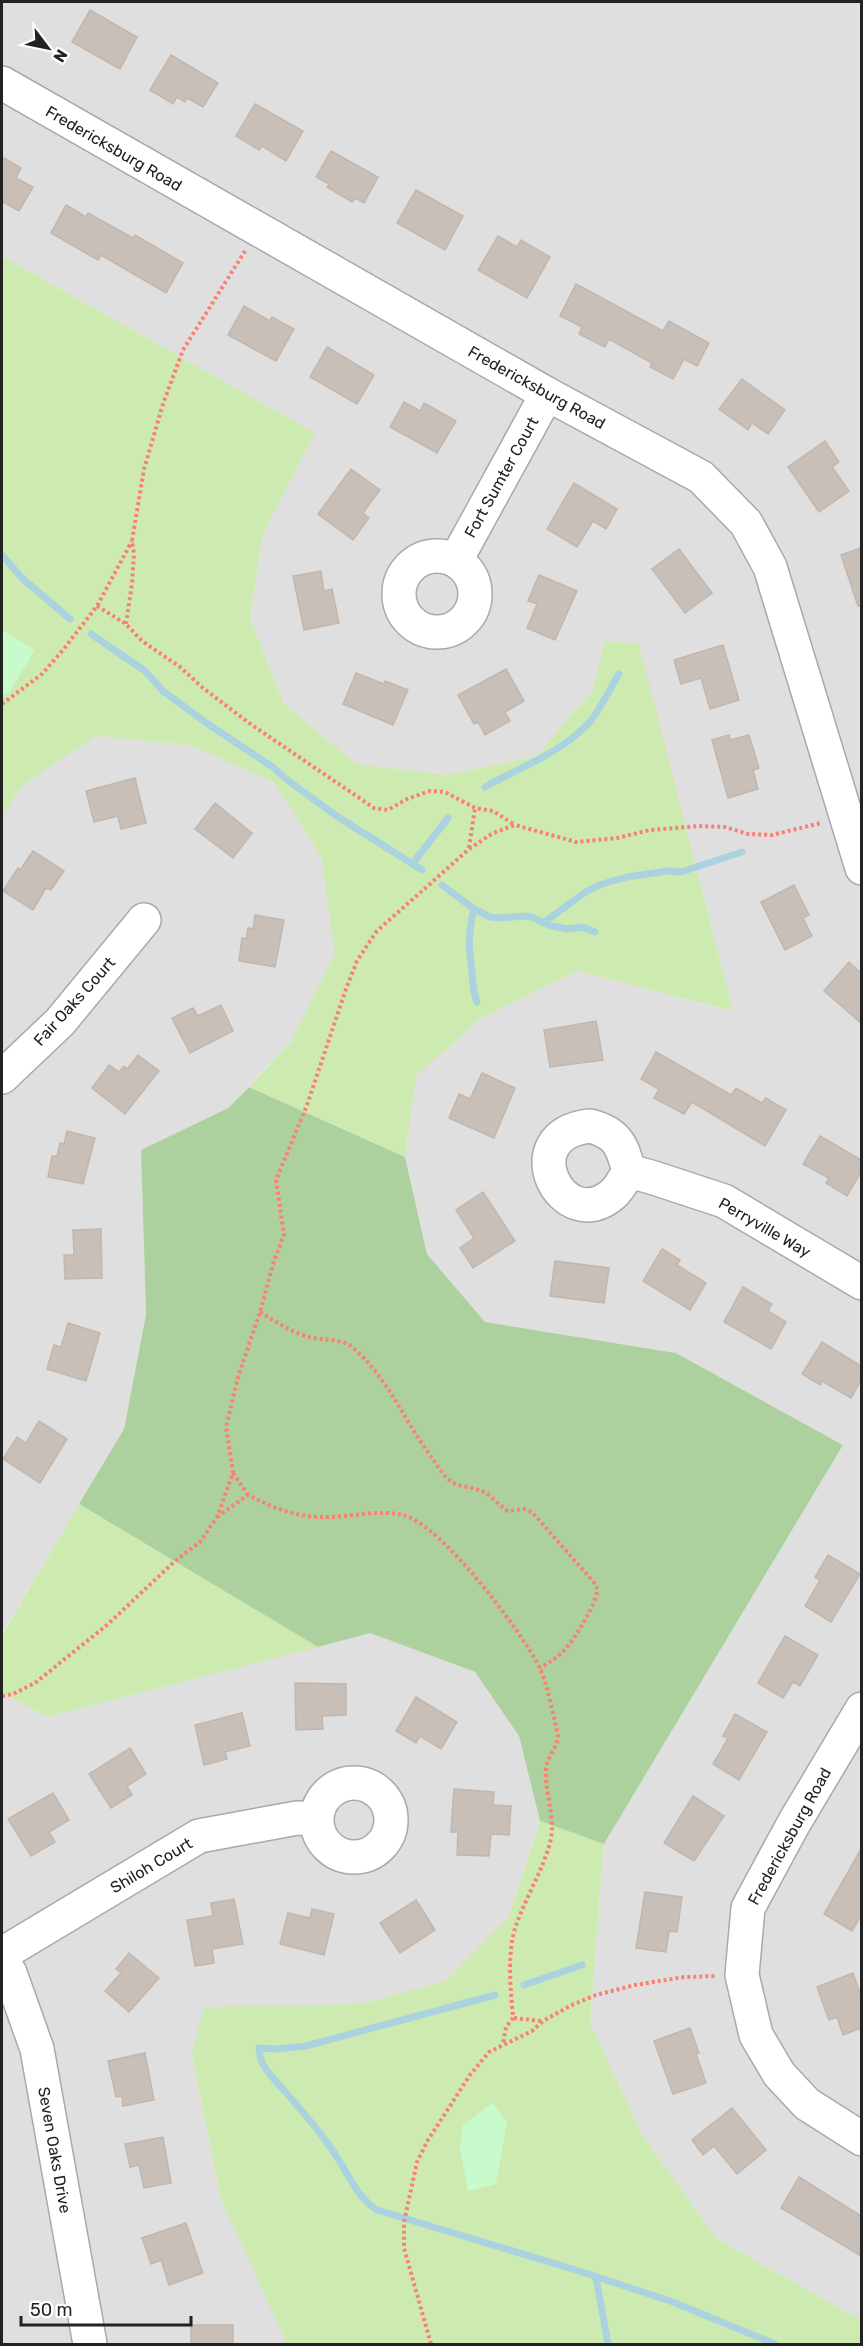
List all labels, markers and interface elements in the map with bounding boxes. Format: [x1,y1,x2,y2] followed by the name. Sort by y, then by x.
[18,18,78,78] north arrow
[49,46,71,66] text: N
[42,102,185,195] street label: Fredericksburg Road
[465,342,609,433] street label: Fredericksburg Road
[460,414,542,541] street label: Fort Sumter Court
[30,953,119,1050] street label: Fair Oaks Court
[715,1193,814,1262] street label: Perryville Way
[744,1764,835,1908] street label: Fredericksburg Road
[107,1834,196,1897] street label: Shiloh Court
[34,2085,75,2215] street label: Seven Oaks Drive
[21,2289,190,2327] scale bar
[30,2299,73,2321] text: 50 m

